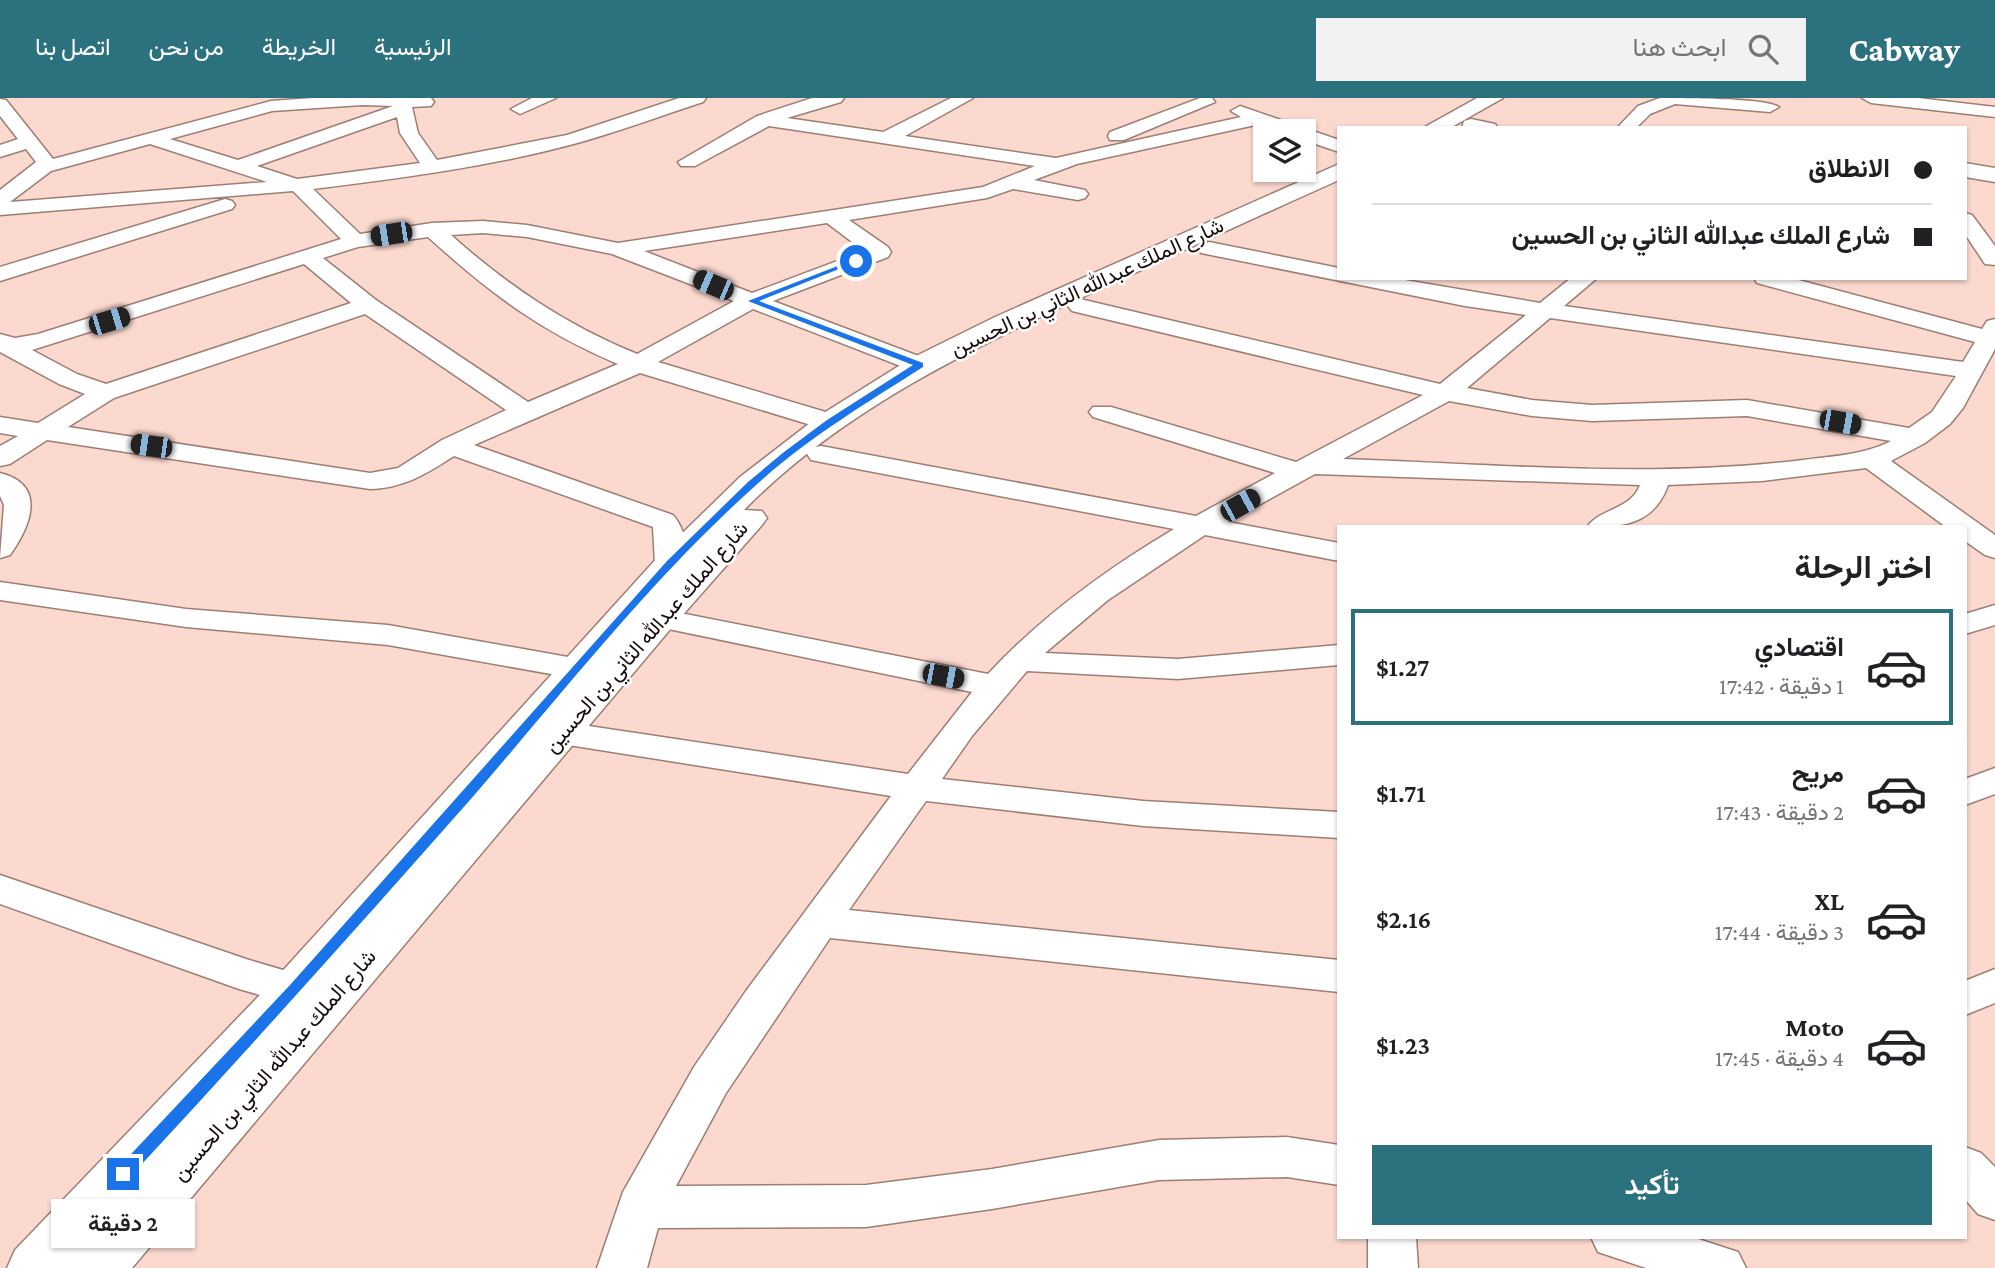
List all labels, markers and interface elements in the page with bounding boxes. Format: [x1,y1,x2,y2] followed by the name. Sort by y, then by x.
[1316,18,1806,81] search box
[1744,30,1782,68] icon: search
[1848,31,1960,68] text: Cabway
[35,33,111,60] text: اتصل بنا
[149,33,224,60] text: من نحن
[262,33,336,60] text: الخريطة
[374,33,452,60] text: الرئيسية
[1632,33,1726,62] text: ابحث هنا
[1253,119,1316,182] map controls
[1253,119,1316,182] button: layers
[1808,154,1890,183] text: الانطلاق
[946,212,1229,365] street label: شارع الملك عبدالله الثاني بن الحسين
[369,220,414,248] car
[1511,221,1890,250] text: شارع الملك عبدالله الثاني بن الحسين
[840,245,872,277] route start
[690,267,737,303] car
[86,305,133,337] car
[1818,408,1863,436] car
[129,433,174,459] car
[1217,486,1264,524] car
[538,516,757,761] street label: شارع الملك عبدالله الثاني بن الحسين
[1795,549,1932,585] text: اختر الرحلة
[1755,633,1844,662] text: اقتصادي
[1865,636,1928,699] icon: car
[1376,653,1429,682] text: $1.27
[921,662,966,690] car
[1719,673,1844,699] text: 1 دقيقة · 17:42
[1792,759,1844,788] text: مريح
[1865,762,1928,825] icon: car
[1376,779,1426,808] text: $1.71
[1716,799,1844,825] text: 2 دقيقة · 17:43
[1815,887,1844,916] text: XL
[1865,888,1928,951] icon: car
[1376,905,1431,934] text: $2.16
[1715,919,1844,945] text: 3 دقيقة · 17:44
[166,944,385,1189] street label: شارع الملك عبدالله الثاني بن الحسين
[1785,1013,1844,1042] text: Moto
[1865,1014,1928,1077] icon: car
[1376,1031,1430,1060] text: $1.23
[1715,1045,1844,1071] text: 4 دقيقة · 17:45
[1372,1145,1932,1225] button: تأكيد
[107,1158,139,1190] route end
[51,1198,195,1248] callout: 2 دقيقة
[88,1210,158,1236] text: 2 دقيقة

